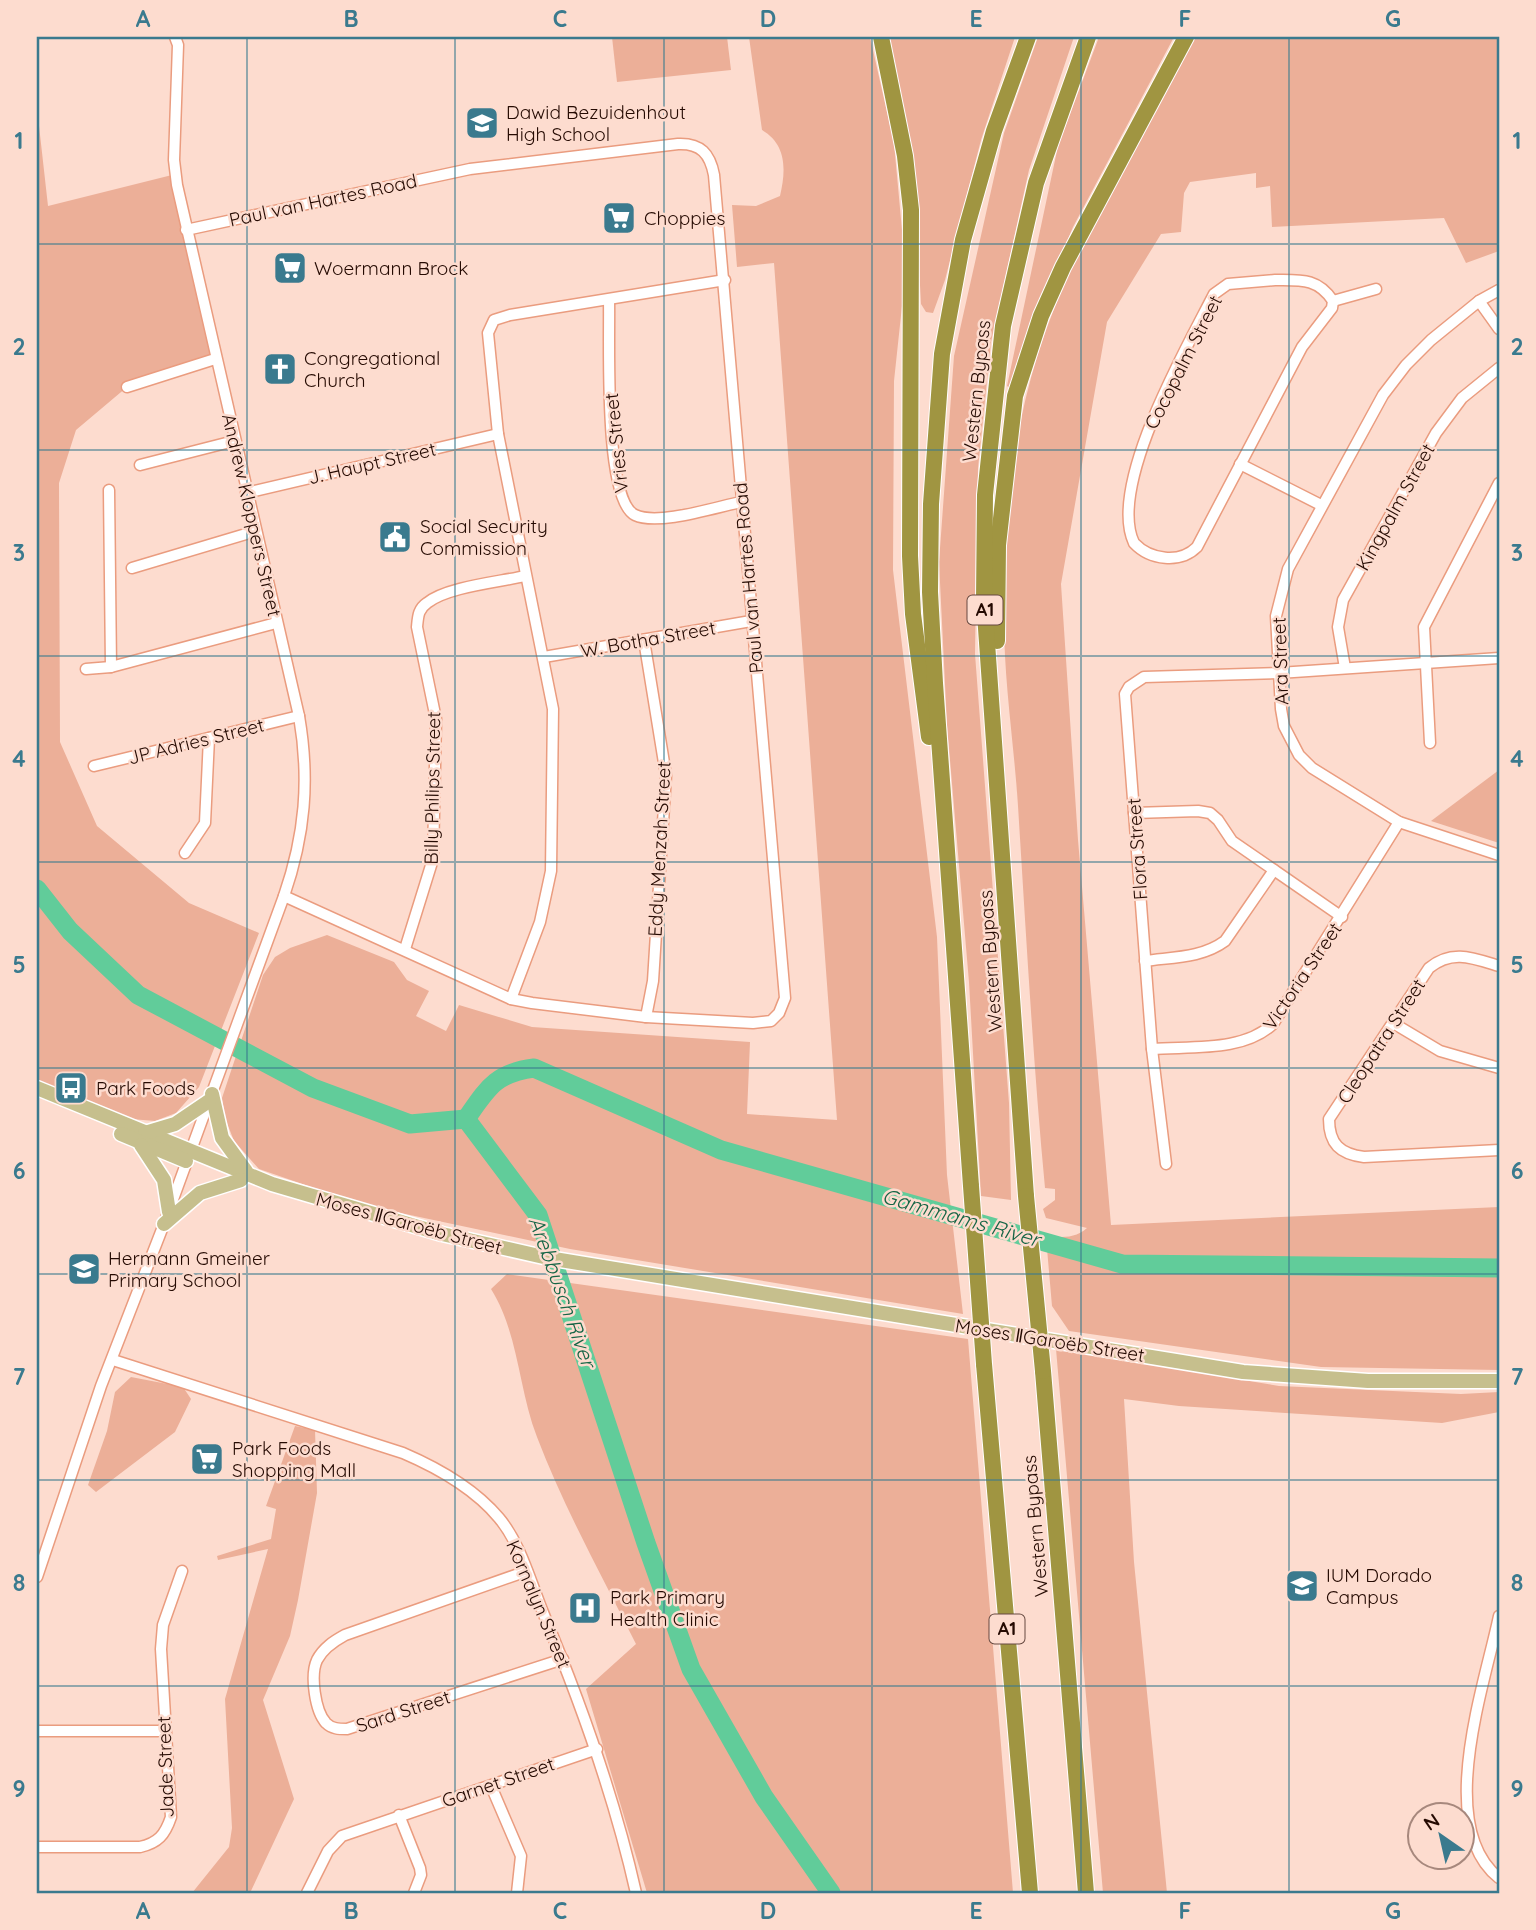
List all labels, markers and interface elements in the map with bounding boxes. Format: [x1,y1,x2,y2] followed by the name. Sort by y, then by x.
[136,4,151,33] text: A
[343,4,359,33] text: B
[553,4,567,33] text: C
[760,4,776,33] text: D
[969,4,983,33] text: E
[1179,4,1191,33] text: F
[1385,4,1401,33] text: G
[506,100,686,146] place label: Dawid Bezuidenhout High School
[463,104,501,142] school or university icon: Dawid Bezuidenhout High School
[15,126,23,155] text: 1
[1513,126,1521,155] text: 1
[227,168,419,232] street label: Paul van Hartes Road
[600,199,638,237] supermarket icon: Choppies
[644,206,726,230] place label: Choppies
[271,249,309,287] supermarket icon: Woermann Brock
[314,256,468,280] place label: Woermann Brock
[1139,291,1227,433] street label: Cocopalm Street
[957,319,995,463] street label: Western Bypass
[12,332,26,361] text: 2
[1510,332,1524,361] text: 2
[304,346,440,392] place label: Congregational Church
[261,350,299,388] church icon: Congregational Church
[599,392,633,494] street label: Vries Street
[217,411,287,619] street label: Andrew Kloppers Street
[306,437,438,489] street label: J. Haupt Street
[1350,439,1440,575] street label: Kingpalm Street
[728,482,768,674] street label: Paul van Hartes Road
[420,514,548,560] place label: Social Security Commission
[376,518,414,556] public building icon: Social Security Commission
[13,538,25,567] text: 3
[1511,538,1523,567] text: 3
[968,596,1002,624] road number: A1
[579,615,717,663] street label: W. Botha Street
[1266,617,1294,705] street label: Ara Street
[419,711,445,865] street label: Billy Philips Street
[126,713,266,769] street label: JP Adries Street
[12,744,26,773] text: 4
[1510,744,1524,773] text: 4
[642,761,676,937] street label: Eddy Menzah Street
[1121,797,1153,901] street label: Flora Street
[973,889,1007,1033] street label: Western Bypass
[1257,918,1347,1034] street label: Victoria Street
[12,950,26,979] text: 5
[1510,950,1524,979] text: 5
[1332,974,1430,1108] street label: Cleopatra Street
[52,1069,90,1107] bus stop icon: Park Foods
[96,1076,195,1100] place label: Park Foods
[13,1156,25,1185] text: 6
[1511,1156,1523,1185] text: 6
[879,1182,1046,1253] water label: Gammams River
[313,1187,505,1259] street label: Moses ǁGaroëb Street
[524,1213,603,1373] water label: Arebbusch River
[108,1246,271,1292] place label: Hermann Gmeiner Primary School
[65,1250,103,1288] school or university icon: Hermann Gmeiner Primary School
[954,1313,1146,1367] street label: Moses ǁGaroëb Street
[13,1362,26,1391] text: 7
[1511,1362,1524,1391] text: 7
[232,1436,356,1482] place label: Park Foods Shopping Mall
[188,1440,226,1478] supermarket icon: Park Foods Shopping Mall
[1017,1454,1053,1598] street label: Western Bypass
[501,1536,577,1672] street label: Kornalyn Street
[1326,1563,1432,1609] place label: IUM Dorado Campus
[1283,1567,1321,1605] school or university icon: IUM Dorado Campus
[13,1568,25,1597] text: 8
[1511,1568,1523,1597] text: 8
[610,1585,725,1631] place label: Park Primary Health Clinic
[566,1589,604,1627] hospital icon: Park Primary Health Clinic
[990,1614,1024,1644] road number: A1
[353,1684,453,1738] street label: Sard Street
[151,1716,179,1818] street label: Jade Street
[439,1752,557,1812] street label: Garnet Street
[12,1774,26,1803] text: 9
[1510,1774,1524,1803] text: 9
[1406,1800,1476,1870] north arrow
[1419,1808,1444,1836] text: N
[136,1896,151,1925] text: A
[343,1896,359,1925] text: B
[553,1896,567,1925] text: C
[760,1896,776,1925] text: D
[969,1896,983,1925] text: E
[1179,1896,1191,1925] text: F
[1385,1896,1401,1925] text: G

